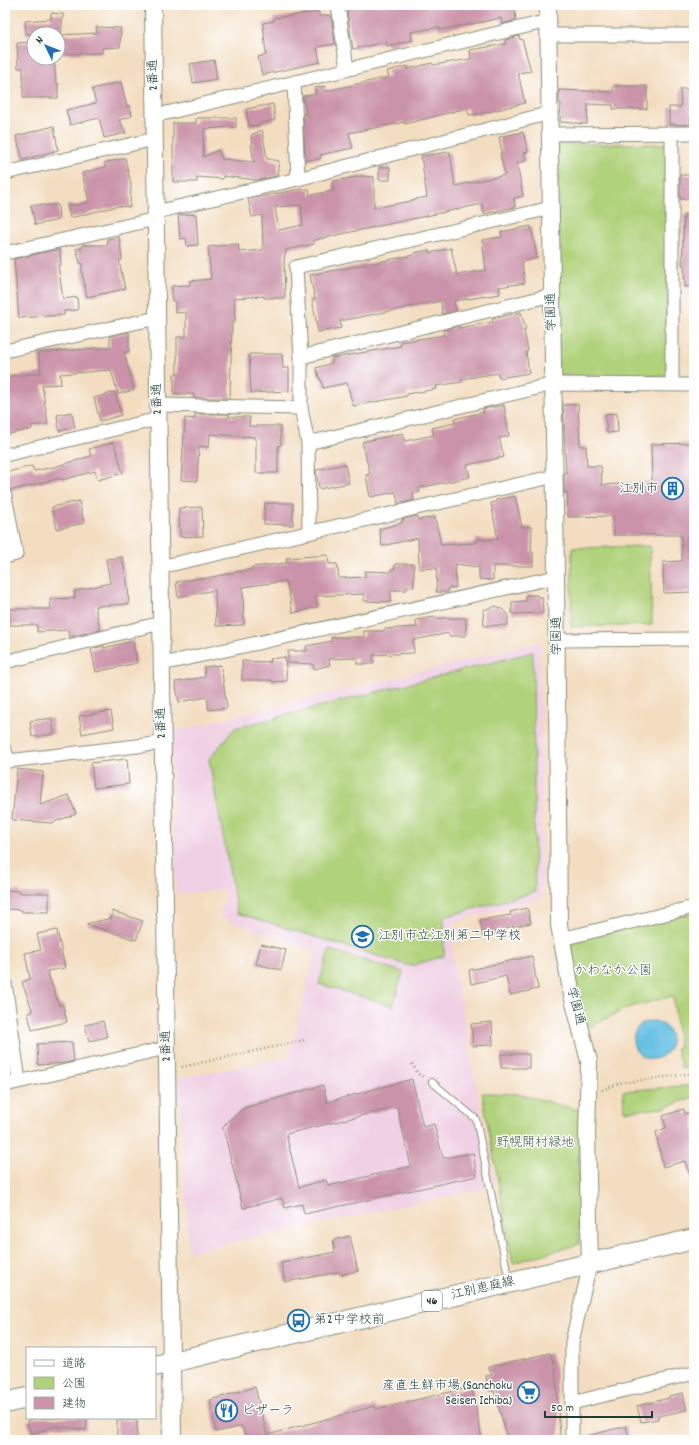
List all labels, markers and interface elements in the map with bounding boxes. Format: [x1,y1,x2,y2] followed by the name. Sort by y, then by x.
[26,26,66,66] north arrow
[32,33,48,48] text: N
[144,59,164,91] street label: 2番通
[542,292,562,332] street label: 学園通
[148,383,168,415] street label: 2番通
[660,476,686,502] building icon: 江別市
[619,480,658,499] place label: 江別市
[548,616,567,656] street label: 学園通
[152,707,172,739] street label: 2番通
[350,923,376,949] school or university icon: 江別市立江別第二中学校
[378,927,521,946] place label: 江別市立江別第二中学校
[574,962,652,981] park label: かわなか公園
[561,985,589,1027] street label: 学園通
[157,1030,177,1062] street label: 2番通
[496,1134,574,1153] park label: 野幌開村緑地
[449,1272,518,1306] street label: 江別恵庭線
[422,1291,442,1311] road number: 46
[285,1307,311,1333] bus stop icon: 第2中学校前
[314,1311,385,1330] place label: 第2中学校前
[26,1347,156,1419] legend
[62,1356,86,1373] text: 道路
[62,1376,86,1393] text: 公園
[382,1377,512,1411] place label: 産直生鮮市場 (Sanchoku Seisen Ichiba)
[515,1380,541,1406] supermarket icon: 産直生鮮市場 (Sanchoku Seisen Ichiba)
[545,1393,652,1419] scale bar
[62,1396,86,1413] text: 建物
[213,1398,239,1424] restaurant icon: ピザーラ
[551,1400,574,1417] text: 50 m
[242,1402,294,1421] place label: ピザーラ

